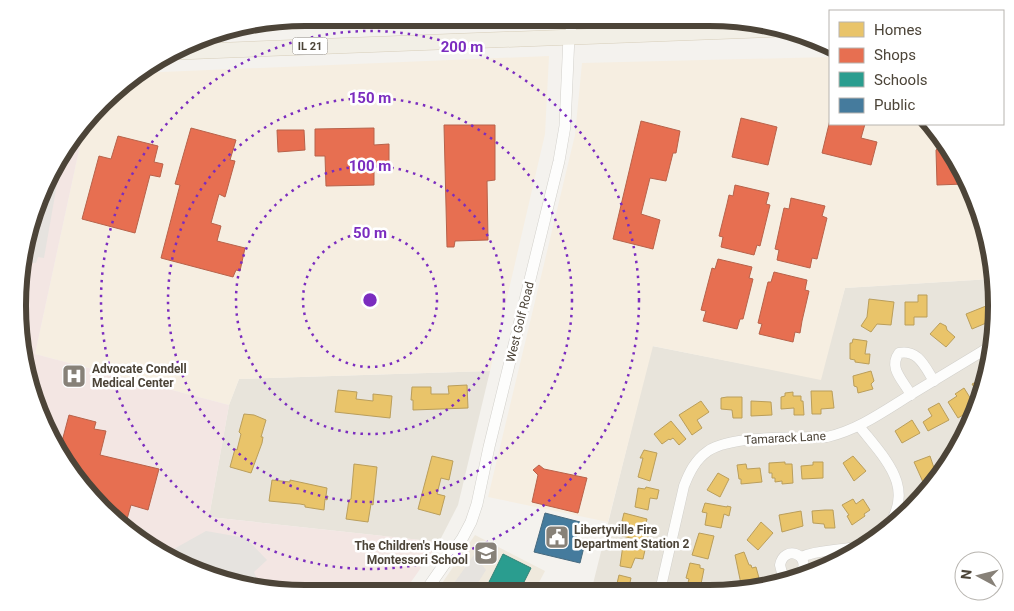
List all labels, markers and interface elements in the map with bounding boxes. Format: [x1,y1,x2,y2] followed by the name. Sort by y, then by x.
[829,10,1004,125] legend
[874,21,922,39] text: Homes
[292,37,328,54] road number: IL 21
[441,38,483,56] text: 200 m
[874,46,916,64] text: Shops
[874,71,928,89] text: Schools
[349,89,391,107] text: 150 m
[874,96,915,114] text: Public
[349,157,391,175] text: 100 m
[353,224,387,242] text: 50 m
[503,280,537,364] street label: West Golf Road
[361,291,379,309] centre of rings
[92,362,187,390] place label: Advocate Condell Medical Center
[61,363,87,389] hospital icon: Advocate Condell Medical Center
[744,429,826,447] street label: Tamarack Lane
[574,523,689,551] place label: Libertyville Fire Department Station 2
[544,524,570,550] public building icon: Libertyville Fire Department Station 2
[355,539,469,567] place label: The Children's House Montessori School
[473,540,499,566] school or university icon: The Children's House Montessori School
[954,551,1004,601] north arrow
[958,569,975,580] text: N

